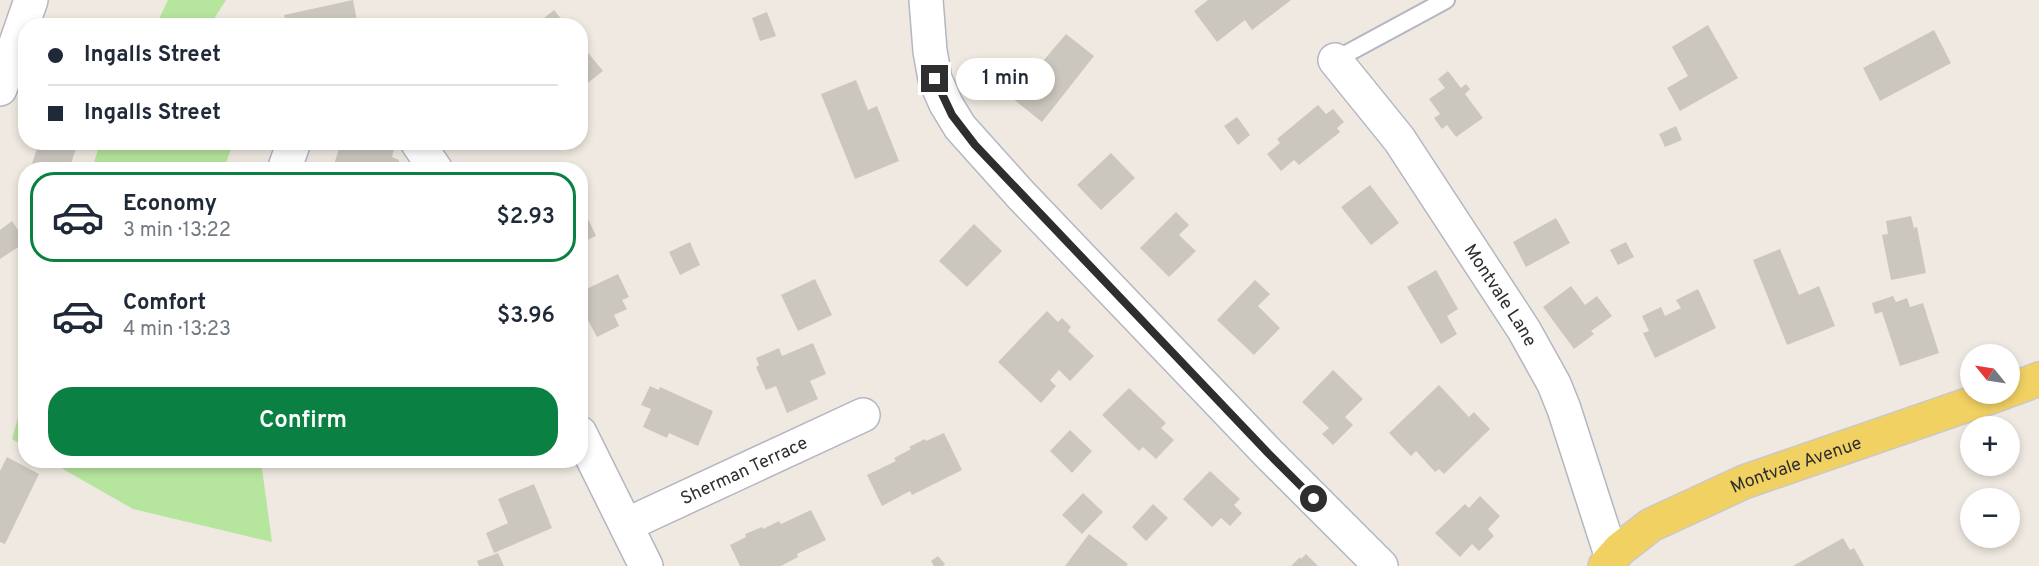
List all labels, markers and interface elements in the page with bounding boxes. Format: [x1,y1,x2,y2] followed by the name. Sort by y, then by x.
[84,42,221,69] text: Ingalls Street
[956,58,1055,100] callout: 1 min
[921,65,948,92] route end
[982,66,1029,92] text: 1 min
[84,100,221,127] text: Ingalls Street
[51,190,105,244] icon: car
[123,191,217,218] text: Economy
[497,204,555,231] text: $2.93
[123,218,231,244] text: 3 min · 13:22
[1458,240,1541,351] street label: Montvale Lane
[51,289,105,343] icon: car
[123,290,206,317] text: Comfort
[497,303,555,330] text: $3.96
[123,317,231,343] text: 4 min · 13:23
[1960,344,2020,404] north arrow
[1960,344,2020,548] map controls
[48,387,558,456] button: Confirm
[1960,416,2020,476] button: +
[677,432,812,511] street label: Sherman Terrace
[1727,432,1865,500] street label: Montvale Avenue
[1300,485,1327,512] route start
[1960,488,2020,548] button: −

